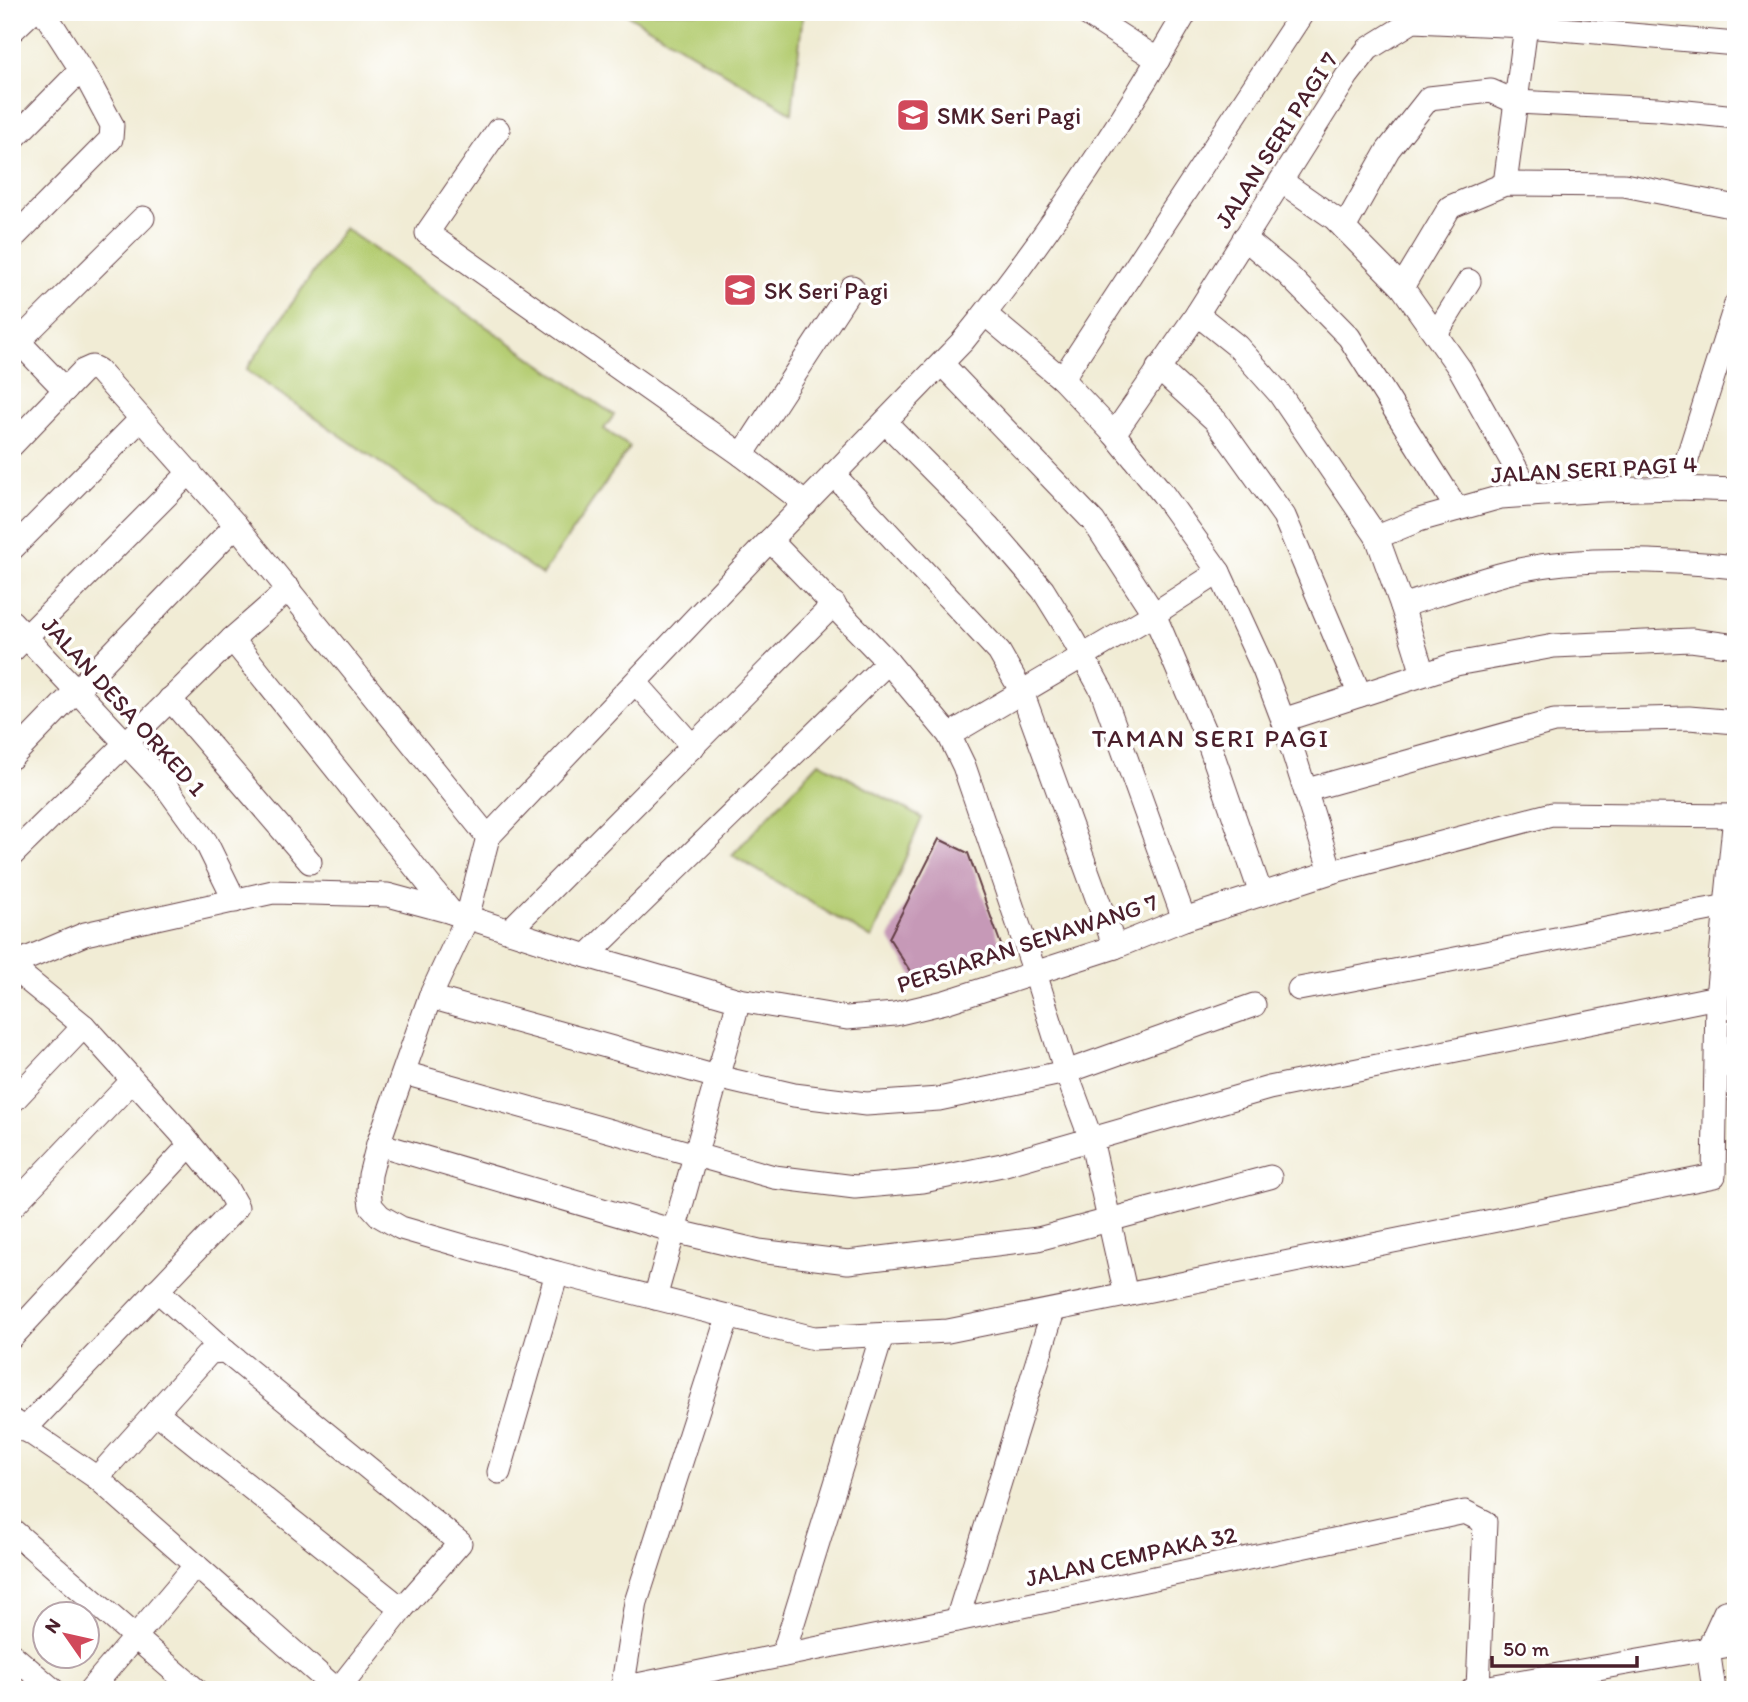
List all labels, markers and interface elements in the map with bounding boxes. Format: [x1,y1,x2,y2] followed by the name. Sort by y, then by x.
[1208,46,1344,233] street label: JALAN SERI PAGI 7
[894,96,932,134] school or university icon: SMK Seri Pagi
[937,101,1081,130] place label: SMK Seri Pagi
[721,271,759,309] school or university icon: SK Seri Pagi
[764,276,888,305] place label: SK Seri Pagi
[1490,449,1698,489] street label: JALAN SERI PAGI 4
[36,610,212,802] street label: JALAN DESA ORKED 1
[1092,722,1330,754] district label: TAMAN SERI PAGI
[893,887,1161,999] street label: PERSIARAN SENAWANG 7
[1023,1519,1240,1593] street label: JALAN CEMPAKA 32
[32,1600,102,1670] north arrow
[39,1614,65,1638] text: N
[1492,1625,1638,1669] scale bar
[1503,1636,1550,1661] text: 50 m

